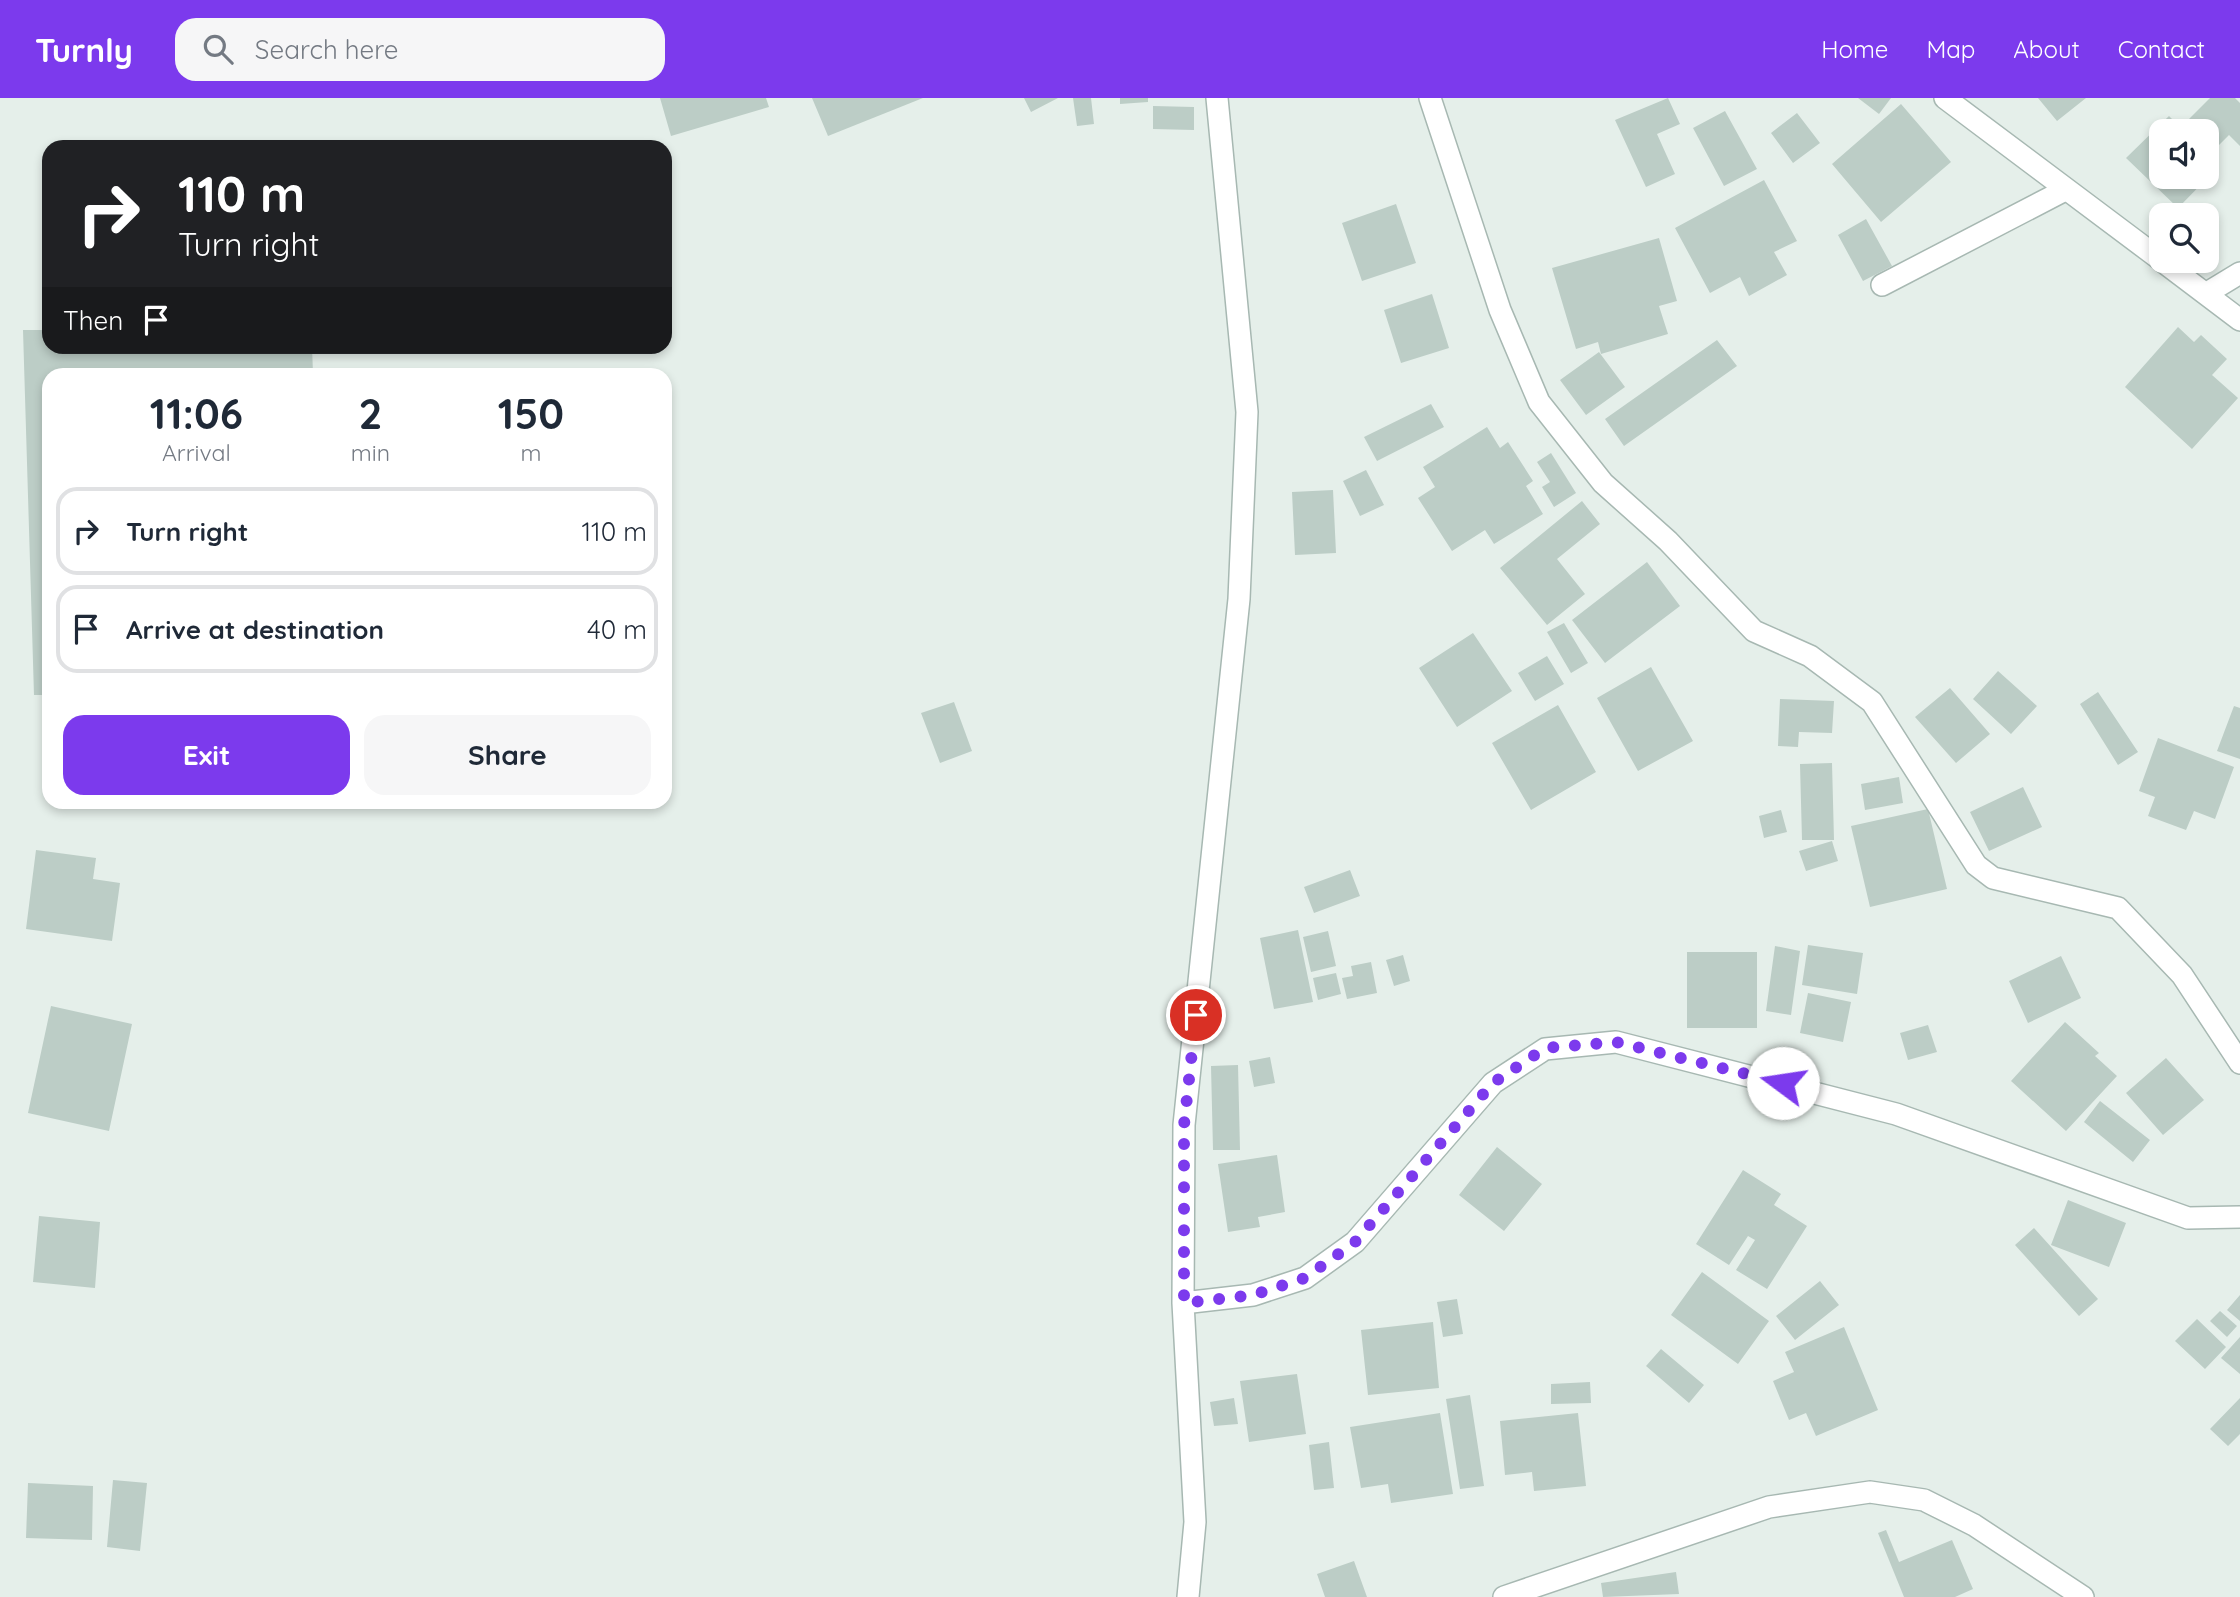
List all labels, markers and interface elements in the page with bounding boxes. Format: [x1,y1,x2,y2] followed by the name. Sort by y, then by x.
[175,18,665,81] search box
[35,29,133,70] text: Turnly
[199,30,237,68] icon: search
[255,33,398,66] text: Search here
[1821,34,1888,64] text: Home
[1926,34,1975,64] text: Map
[2013,34,2080,64] text: About
[2118,34,2205,64] text: Contact
[2149,119,2219,273] map controls
[2149,119,2219,189] button: sound
[178,163,305,224] text: 110 m
[63,168,154,259] icon: right
[2149,203,2219,273] button: search
[178,224,319,264] text: Turn right
[137,301,175,339] icon: arrive
[63,304,123,337] text: Then
[150,387,243,440] text: 11:06
[358,387,382,440] text: 2
[498,387,564,440] text: 150
[162,438,231,467] text: Arrival
[351,438,390,467] text: min
[521,438,542,467] text: m
[67,512,105,550] icon: right
[126,515,248,548] text: Turn right
[581,515,647,548] text: 110 m
[67,610,105,648] icon: arrive
[126,613,384,646] text: Arrive at destination
[587,613,647,646] text: 40 m
[63,715,350,795] button: Exit
[364,715,651,795] button: Share
[1166,985,1226,1045] pin
[1177,996,1215,1034] icon: arrive
[1746,1046,1820,1120] position arrow

